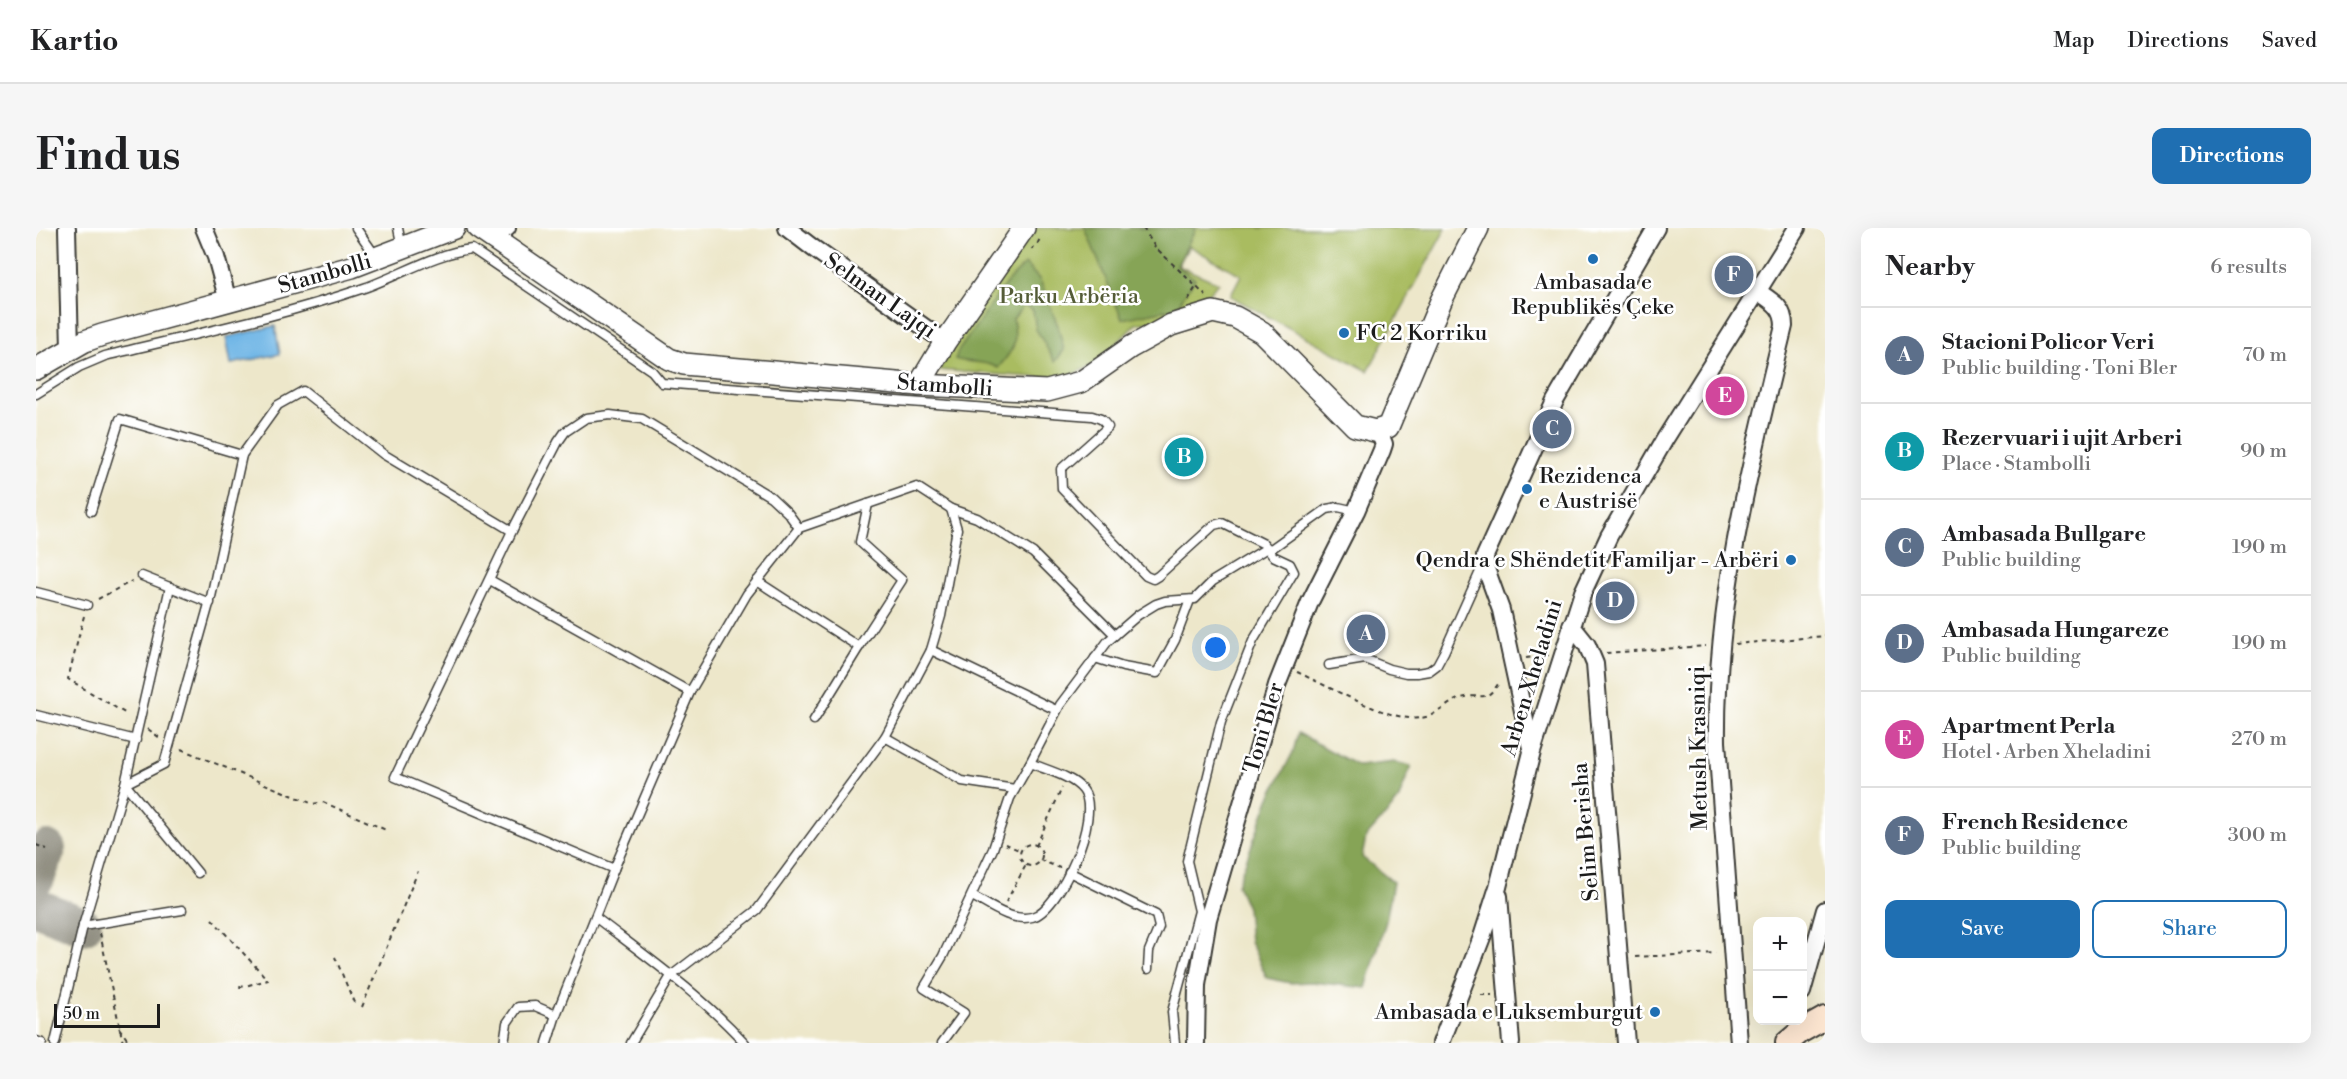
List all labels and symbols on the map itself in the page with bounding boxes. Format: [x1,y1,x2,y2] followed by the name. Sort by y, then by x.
[819,247,941,345] street label: Selman Lajqi
[275,248,375,300] street label: Stambolli
[1586,252,1600,266] marker: Ambasada e Republikës Çeke
[1714,252,1754,298] pin: F
[1512,269,1674,321] place label: Ambasada e Republikës Çeke
[999,283,1140,310] park label: Parku Arbëria
[1356,320,1488,347] place label: FC 2 Korriku
[1337,326,1351,340] marker: FC 2 Korriku
[896,369,994,403] street label: Stambolli
[1706,374,1744,418] pin: E
[1532,406,1572,452] pin: C
[1164,434,1204,480] pin: B
[1539,463,1643,515] place label: Rezidenca e Austrisë
[1520,482,1534,496] marker: Rezidenca e Austrisë
[1416,547,1779,574] place label: Qendra e Shëndetit Familjar - Arbëri
[1784,553,1798,567] marker: Qendra e Shëndetit Familjar - Arbëri
[1596,578,1634,623] pin: D
[1495,596,1569,761] street label: Arben Xheladini
[1346,612,1386,656] pin: A
[1201,633,1230,662] your location
[1684,665,1714,831] street label: Metush Krasniqi
[1238,679,1290,777] street label: Toni Bler
[1566,761,1606,902] street label: Selim Berisha
[1374,999,1643,1026] place label: Ambasada e Luksemburgut
[54,1001,160,1028] scale bar
[1648,1005,1662,1019] marker: Ambasada e Luksemburgut

